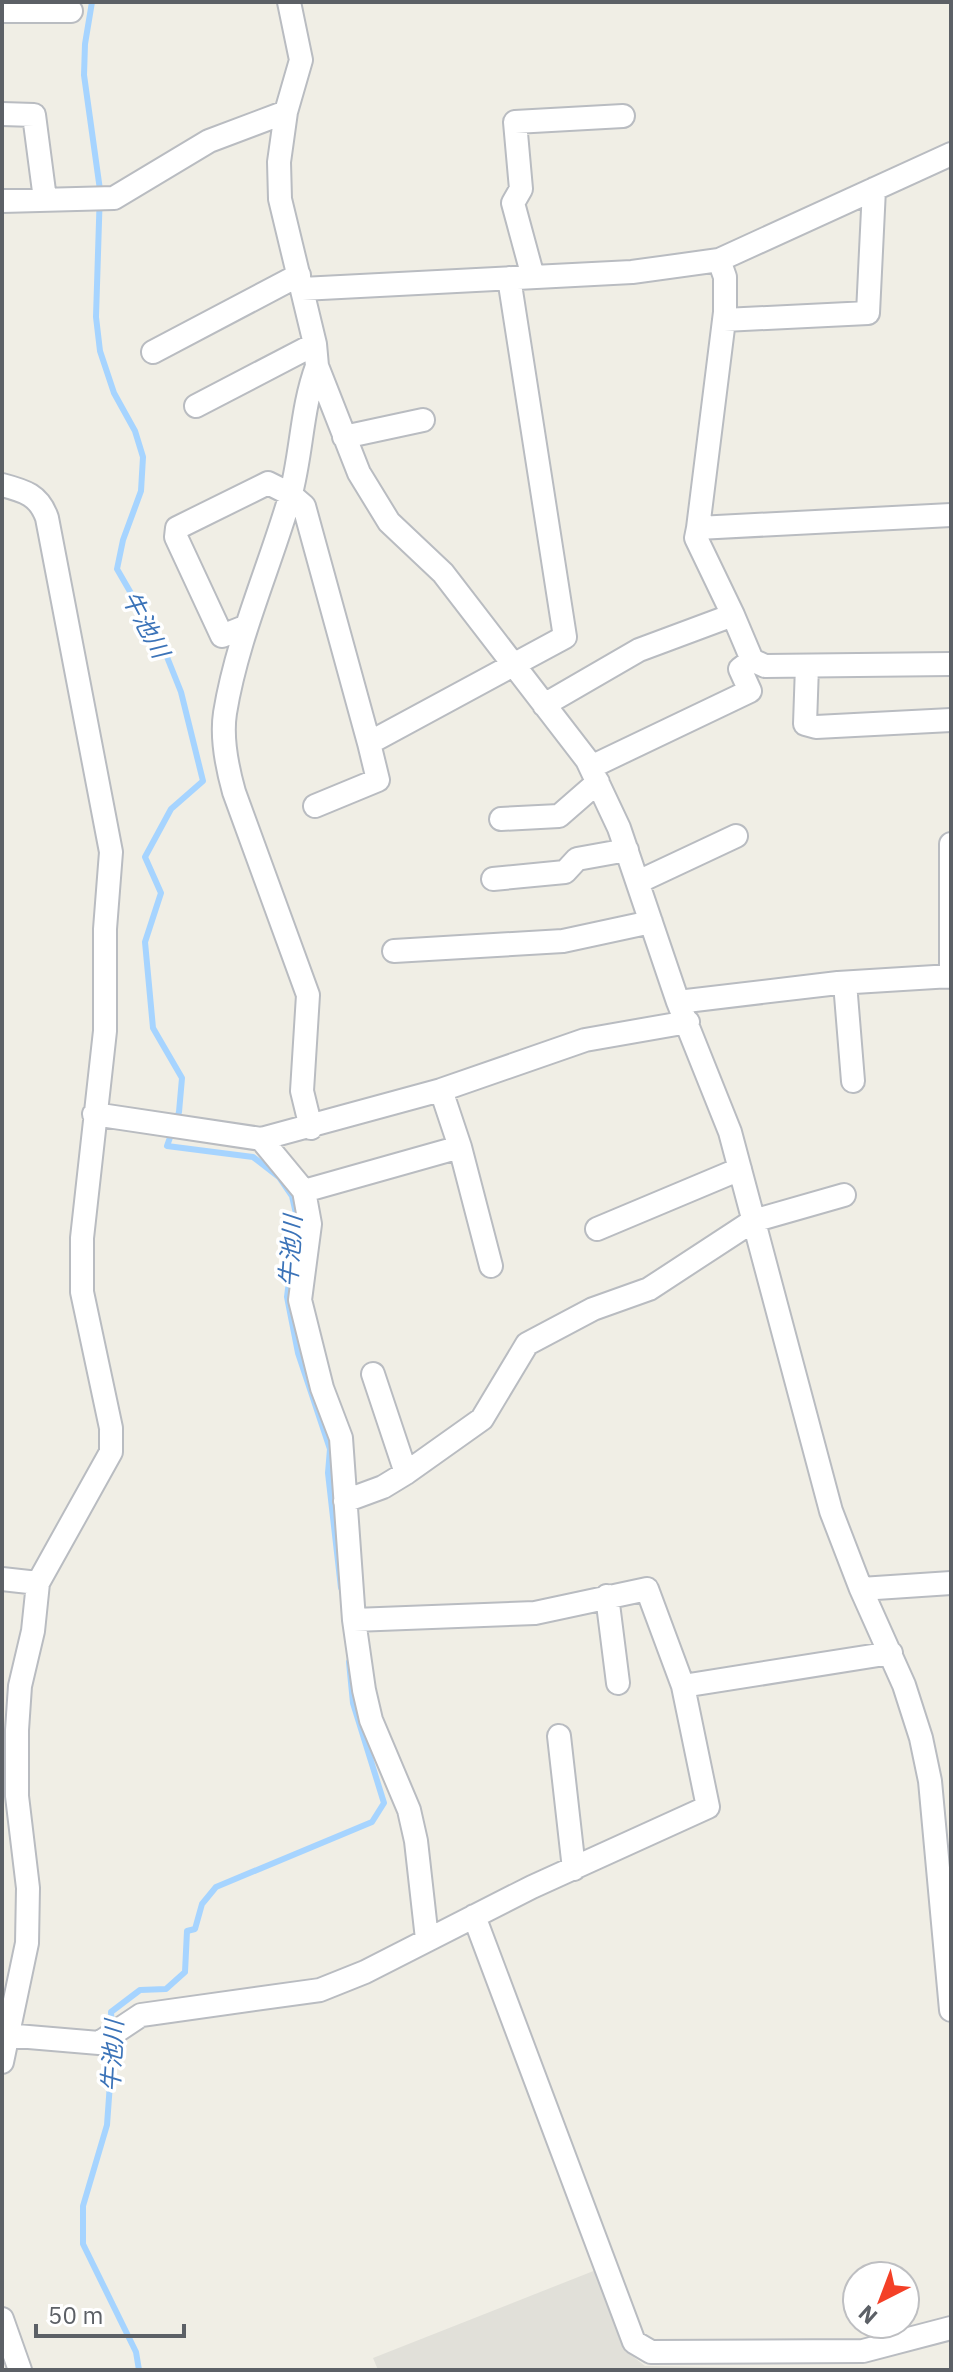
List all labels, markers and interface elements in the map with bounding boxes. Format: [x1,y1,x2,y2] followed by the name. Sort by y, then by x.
[115,585,178,666] water label: 牛池川
[272,1211,309,1288] water label: 牛池川
[94,2016,130,2093] water label: 牛池川
[841,2260,921,2340] north arrow
[36,2288,184,2338] scale bar
[48,2299,103,2331] text: 50 m
[852,2299,883,2331] text: N

